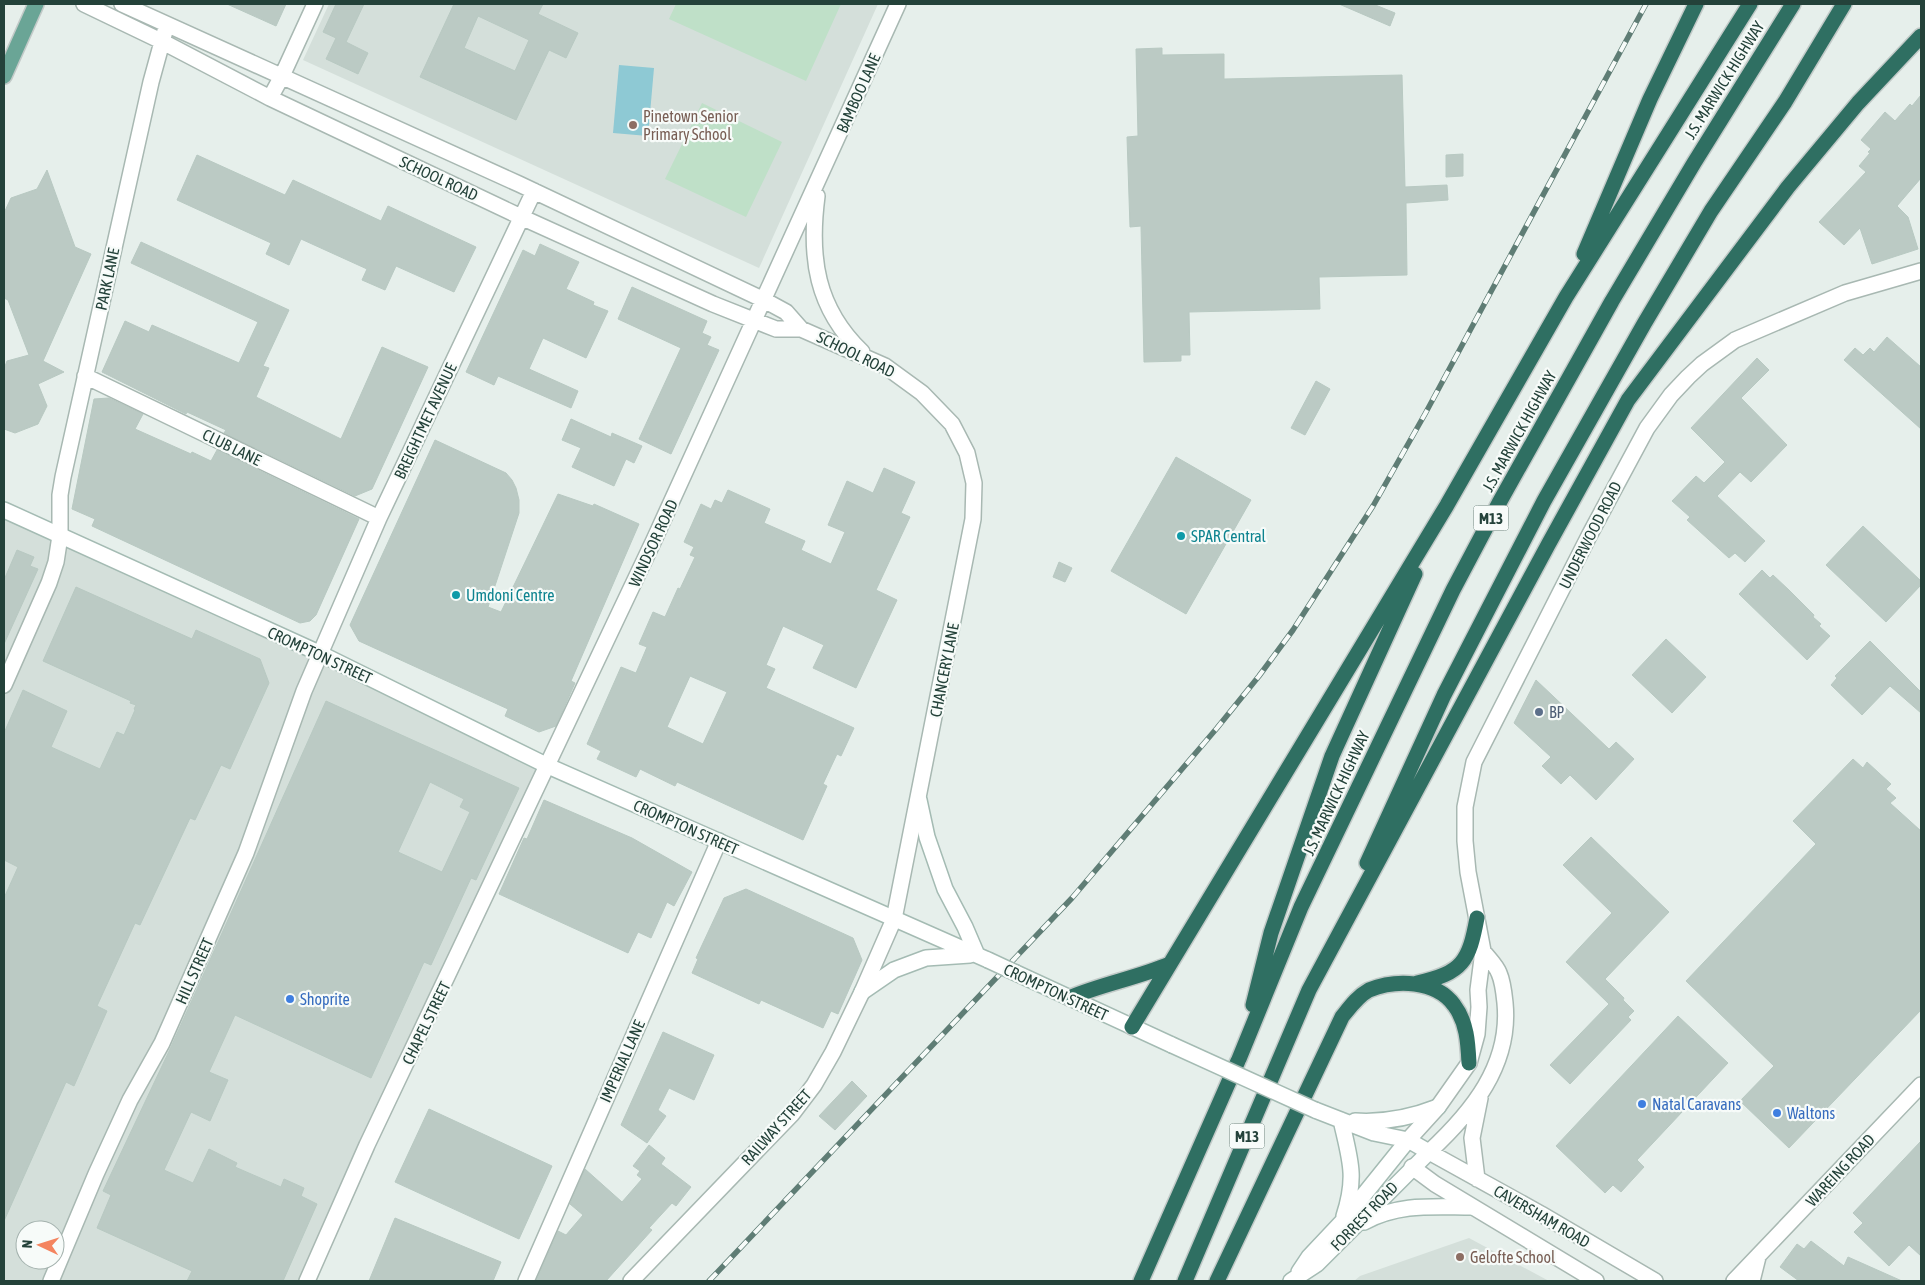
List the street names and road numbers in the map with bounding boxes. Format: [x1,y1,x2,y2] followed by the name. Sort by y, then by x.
[1681,17,1768,142] street label: J.S. MARWICK HIGHWAY
[833,50,884,135] street label: BAMBOO LANE
[397,152,481,204] street label: SCHOOL ROAD
[92,246,122,312] street label: PARK LANE
[814,327,898,381] street label: SCHOOL ROAD
[390,360,460,482] street label: BREIGHTMET AVENUE
[1478,367,1560,495] street label: J.S. MARWICK HIGHWAY
[200,425,264,469] street label: CLUB LANE
[1555,478,1625,592] street label: UNDERWOOD ROAD
[625,496,681,590] street label: WINDSOR ROAD
[1474,506,1508,530] road number: M13
[926,621,962,718] street label: CHANCERY LANE
[265,623,375,687] street label: CROMPTON STREET
[1299,727,1373,858] street label: J.S. MARWICK HIGHWAY
[631,796,741,858] street label: CROMPTON STREET
[171,935,217,1007] street label: HILL STREET
[1001,960,1111,1024] street label: CROMPTON STREET
[398,979,454,1067] street label: CHAPEL STREET
[596,1017,648,1105] street label: IMPERIAL LANE
[737,1086,815,1168] street label: RAILWAY STREET
[1230,1124,1264,1148] road number: M13
[1802,1130,1878,1210] street label: WAREING ROAD
[1327,1178,1401,1254] street label: FORREST ROAD
[1491,1181,1593,1251] street label: CAVERSHAM ROAD

